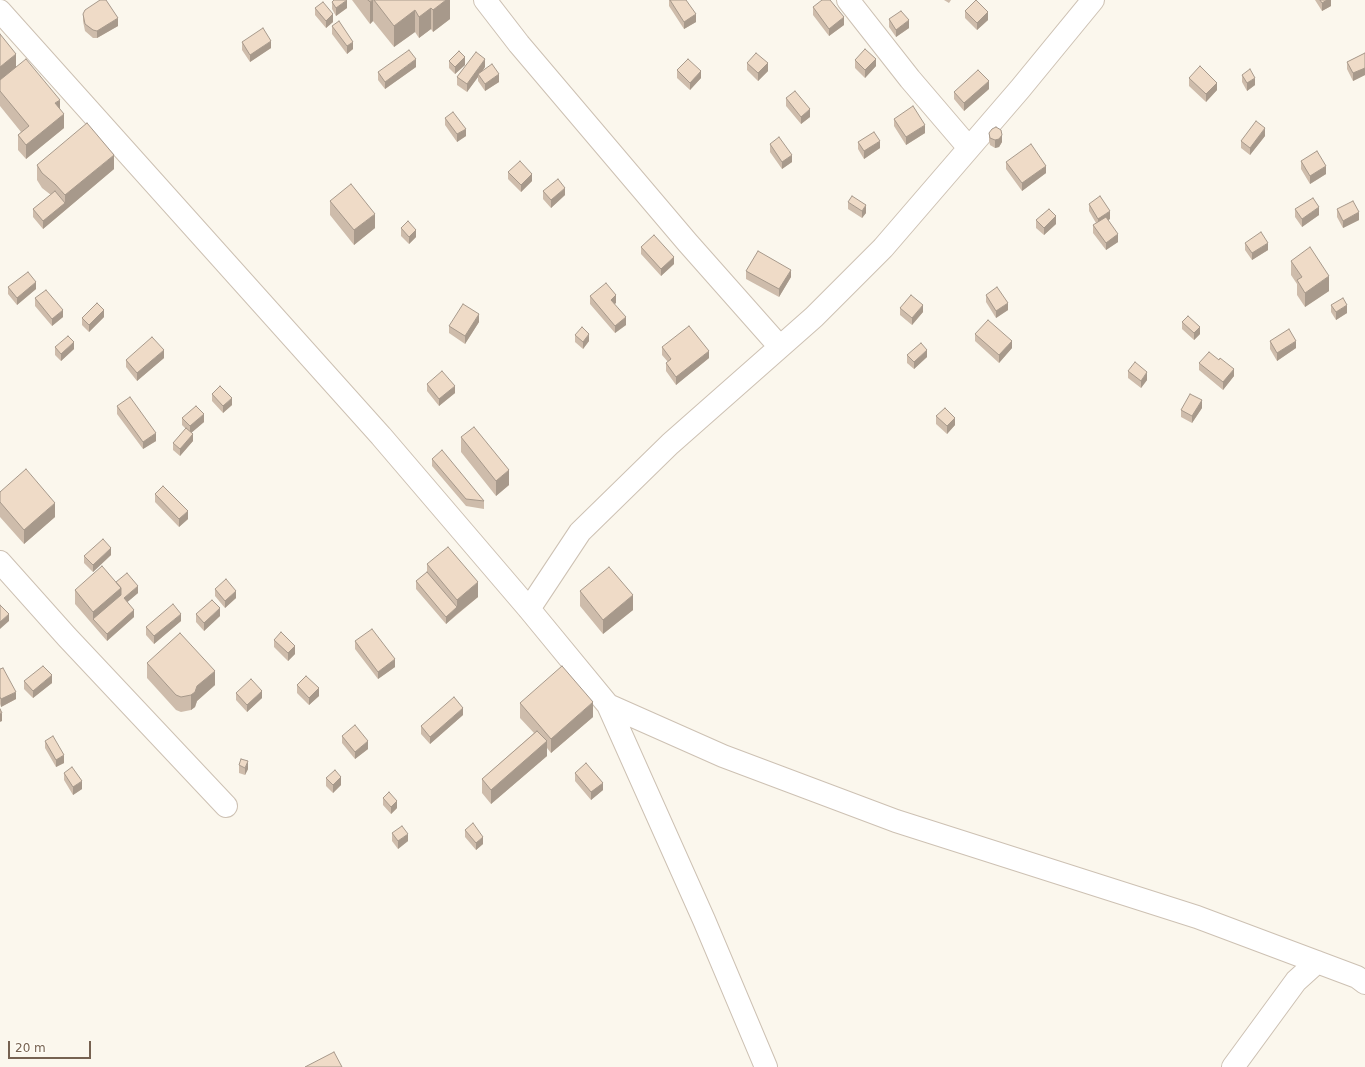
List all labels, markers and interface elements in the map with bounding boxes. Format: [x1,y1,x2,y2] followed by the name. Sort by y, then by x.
[10,1033,93,1059] scale bar
[15,1041,46,1055] text: 20 m

